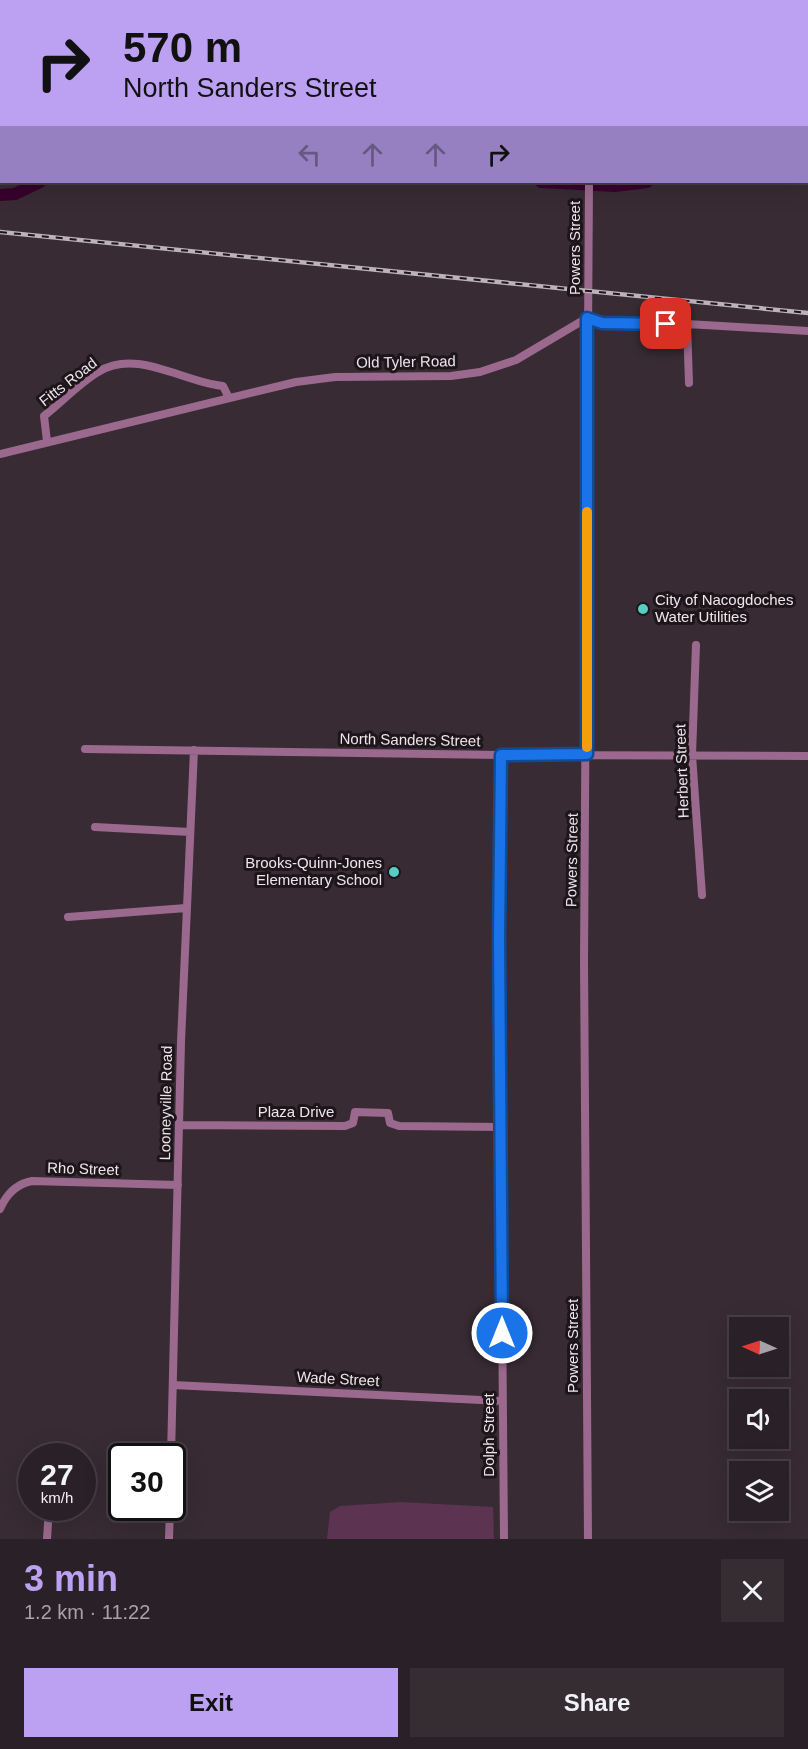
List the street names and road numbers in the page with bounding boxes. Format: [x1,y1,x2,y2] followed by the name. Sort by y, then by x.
[566,200,583,295] street label: Powers Street
[356,352,456,371] street label: Old Tyler Road
[36,354,100,409] street label: Fitts Road
[671,723,692,818] street label: Herbert Street
[339,730,481,749] street label: North Sanders Street
[562,812,581,907] street label: Powers Street
[156,1045,175,1161] street label: Looneyville Road
[258,1103,334,1120] street label: Plaza Drive
[47,1159,120,1178] street label: Rho Street
[564,1298,581,1393] street label: Powers Street
[296,1368,381,1389] street label: Wade Street
[480,1392,497,1477] street label: Dolph Street

